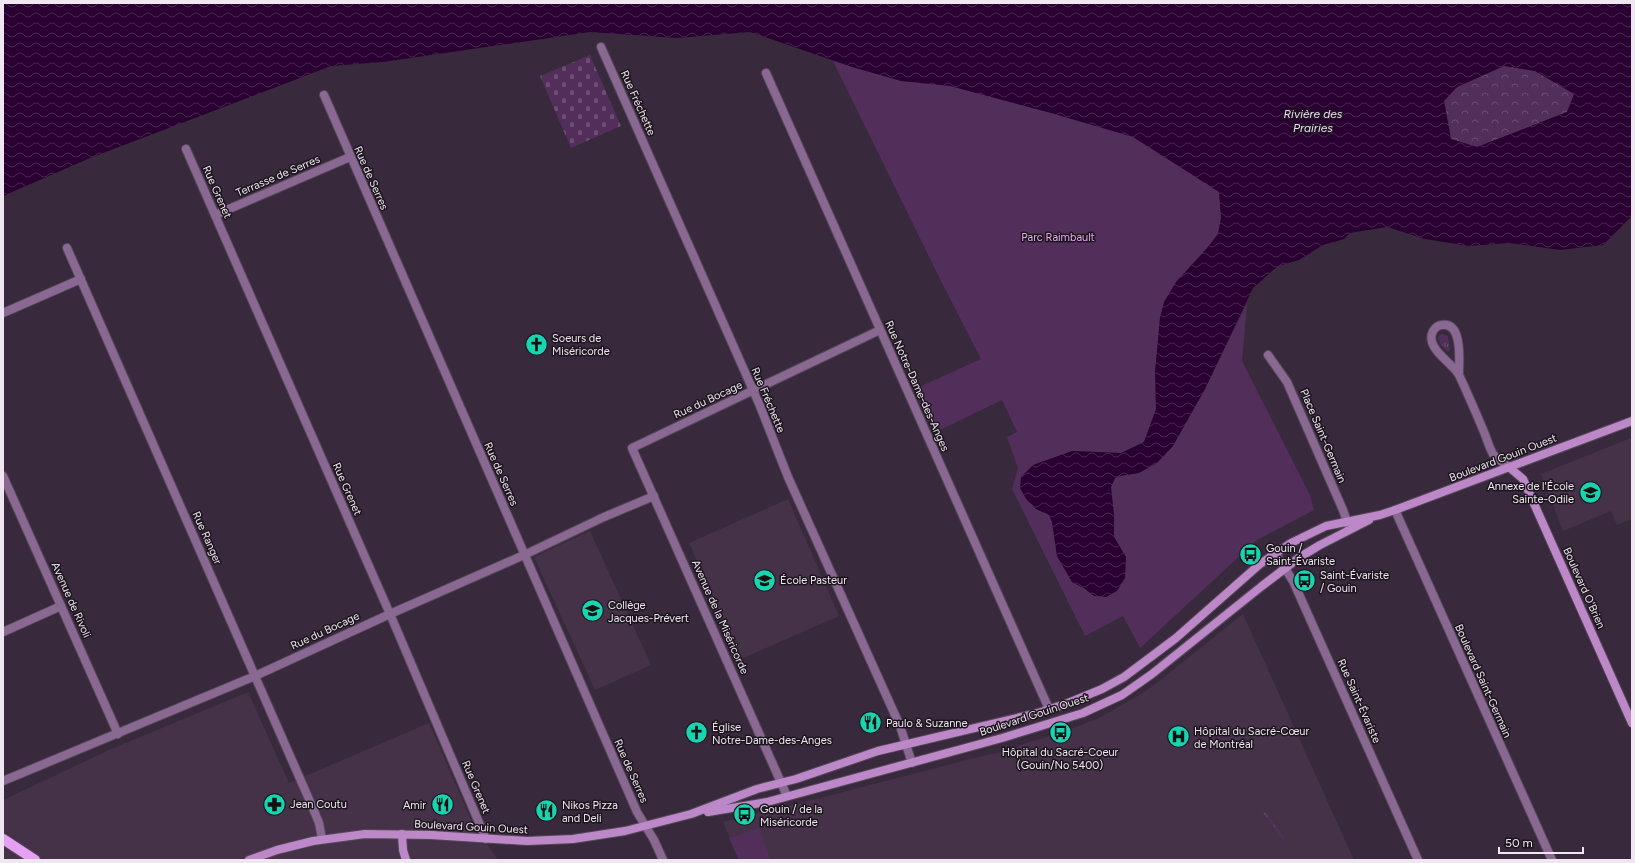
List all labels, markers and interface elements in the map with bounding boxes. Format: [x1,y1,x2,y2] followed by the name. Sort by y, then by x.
[618,69,658,137] street label: Rue Fréchette
[1284,107,1343,135] water label: Rivière des Prairies
[351,144,391,212] street label: Rue de Serres
[234,152,322,200] street label: Terrasse de Serres
[200,164,234,220] street label: Rue Grenet
[1021,231,1095,244] park label: Parc Raimbault
[882,319,952,453] street label: Rue Notre-Dame-des-Anges
[523,331,549,357] church icon: Soeurs de Miséricorde
[552,332,610,358] place label: Soeurs de Miséricorde
[748,365,788,435] street label: Rue Fréchette
[672,378,744,422] street label: Rue du Bocage
[1297,387,1349,485] street label: Place Saint-Germain
[1448,432,1558,484] street label: Boulevard Gouin Ouest
[481,440,521,508] street label: Rue de Serres
[330,461,364,517] street label: Rue Grenet
[1577,479,1603,505] school or university icon: Annexe de l'École Sainte-Odile
[1487,480,1574,506] place label: Annexe de l'École Sainte-Odile
[190,510,225,567] street label: Rue Ranger
[1238,541,1264,567] bus stop icon: Gouin / Saint-Évariste
[1266,542,1335,568] place label: Gouin / Saint-Évariste
[1560,545,1608,631] street label: Boulevard O'Brien
[689,558,751,676] street label: Avenue de la Miséricorde
[48,560,94,640] street label: Avenue de Rivoli
[751,567,777,593] school or university icon: École Pasteur
[1291,568,1317,594] bus stop icon: Saint-Évariste / Gouin
[1320,569,1389,595] place label: Saint-Évariste / Gouin
[780,574,847,587] place label: École Pasteur
[579,598,605,624] school or university icon: Collège Jacques-Prévert
[608,599,689,625] place label: Collège Jacques-Prévert
[289,609,361,653] street label: Rue du Bocage
[1452,622,1514,740] street label: Boulevard Saint-Germain
[1335,657,1383,745] street label: Rue Saint-Évariste
[978,691,1090,739] street label: Boulevard Gouin Ouest
[858,710,884,736] restaurant icon: Paulo & Suzanne
[886,717,968,730] place label: Paulo & Suzanne
[1047,719,1073,745] bus stop icon: Hôpital du Sacré-Coeur (Gouin/No 5400)
[683,720,709,746] church icon: Église Notre-Dame-des-Anges
[712,721,832,747] place label: Église Notre-Dame-des-Anges
[1166,724,1192,750] hospital icon: Hôpital du Sacré-Cœur de Montréal
[1194,725,1309,751] place label: Hôpital du Sacré-Cœur de Montréal
[611,737,651,805] street label: Rue de Serres
[1002,746,1119,772] place label: Hôpital du Sacré-Coeur (Gouin/No 5400)
[459,759,493,815] street label: Rue Grenet
[262,791,288,817] pharmacy icon: Jean Coutu
[429,792,455,818] restaurant icon: Amir
[290,798,347,811] place label: Jean Coutu
[534,798,560,824] restaurant icon: Nikos Pizza and Deli
[403,799,426,812] place label: Amir
[562,799,618,825] place label: Nikos Pizza and Deli
[731,802,757,828] bus stop icon: Gouin / de la Miséricorde
[760,803,822,829] place label: Gouin / de la Miséricorde
[414,818,528,836] street label: Boulevard Gouin Ouest
[1499,829,1583,855] scale bar
[1505,836,1533,850] text: 50 m

